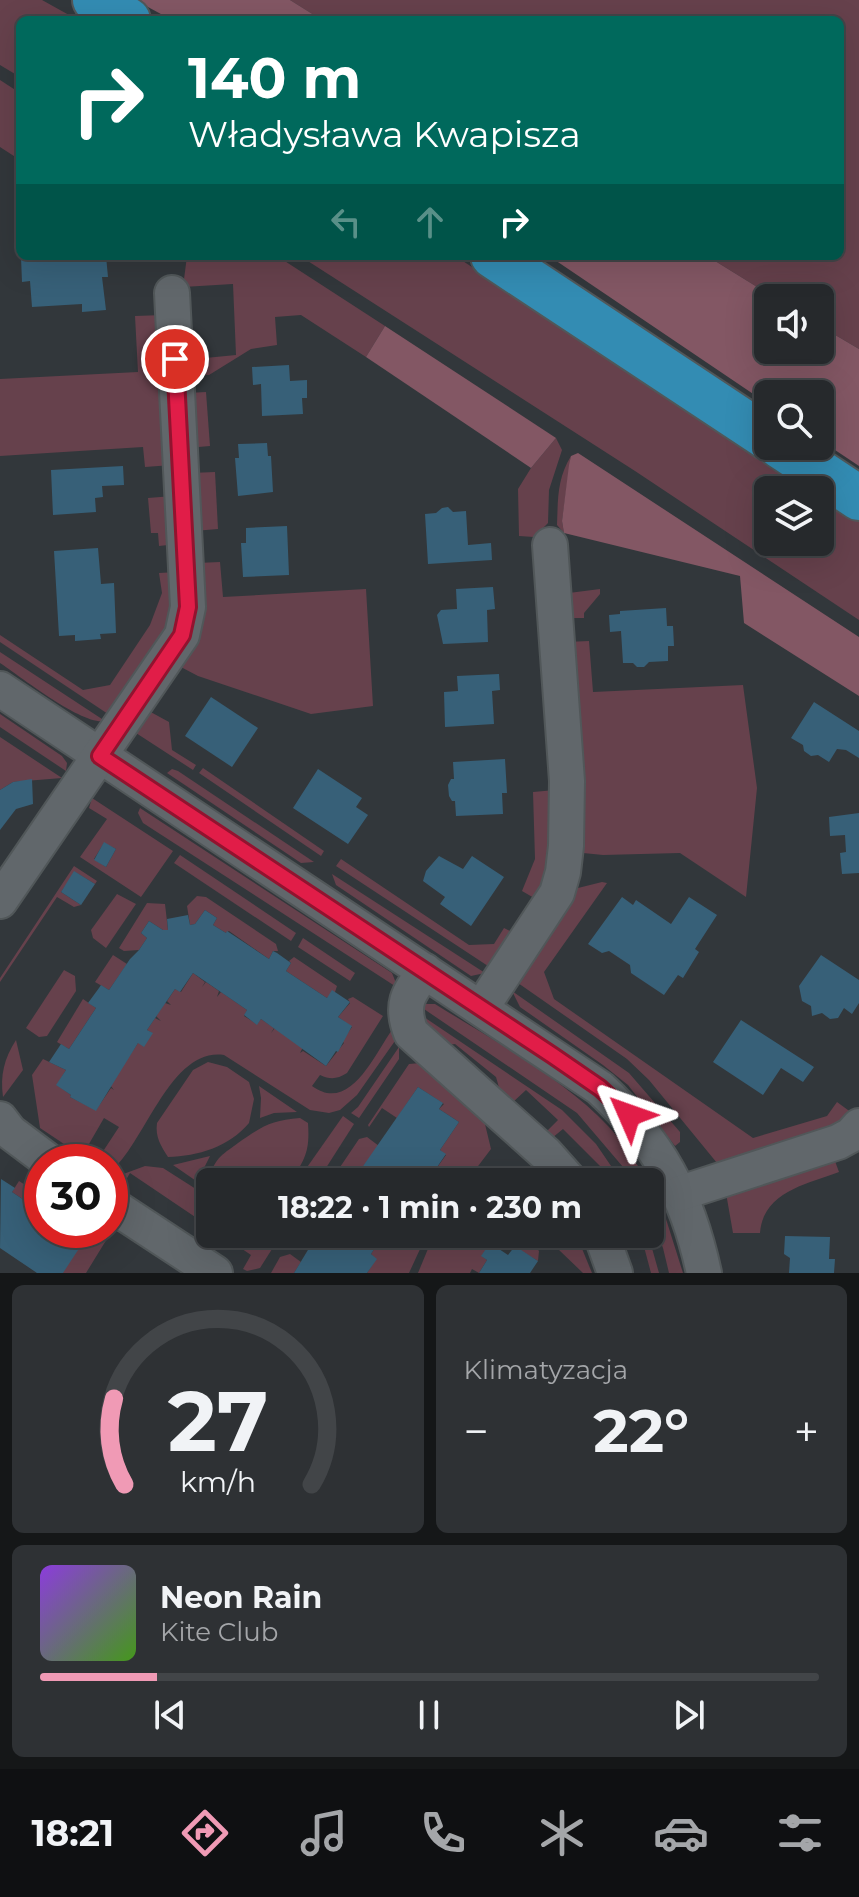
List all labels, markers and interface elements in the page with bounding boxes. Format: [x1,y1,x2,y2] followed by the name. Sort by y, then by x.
[188,44,361,112] text: 140 m
[56,48,160,152] icon: right
[188,112,581,156] text: Władysława Kwapisza
[324,200,368,244] icon: left
[408,200,452,244] icon: ahead
[492,200,536,244] icon: right
[754,284,834,556] map controls
[754,284,834,364] button: sound
[141,325,209,393] pin
[153,337,197,381] icon: arrive
[754,380,834,460] button: search
[754,476,834,556] button: layers
[587,1073,671,1157] position arrow
[24,1144,128,1248] speed limit sign: 30
[278,1189,582,1226] text: 18:22 · 1 min · 230 m
[464,1354,628,1386] text: Klimatyzacja
[167,1370,268,1472] text: 27
[593,1394,689,1467] text: 22°
[464,1404,489,1458] text: −
[794,1404,819,1458] text: +
[180,1464,256,1499] text: km/h
[160,1579,322,1616] text: Neon Rain
[160,1616,278,1648] text: Kite Club
[148,1693,192,1737] icon: previous
[407,1693,451,1737] icon: pause
[667,1693,711,1737] icon: next
[177,1805,233,1861] icon: directions
[296,1805,352,1861] icon: music
[415,1805,471,1861] icon: phone
[534,1805,590,1861] icon: climate
[653,1805,709,1861] icon: car
[772,1805,828,1861] icon: filters
[31,1811,114,1855] text: 18:21

